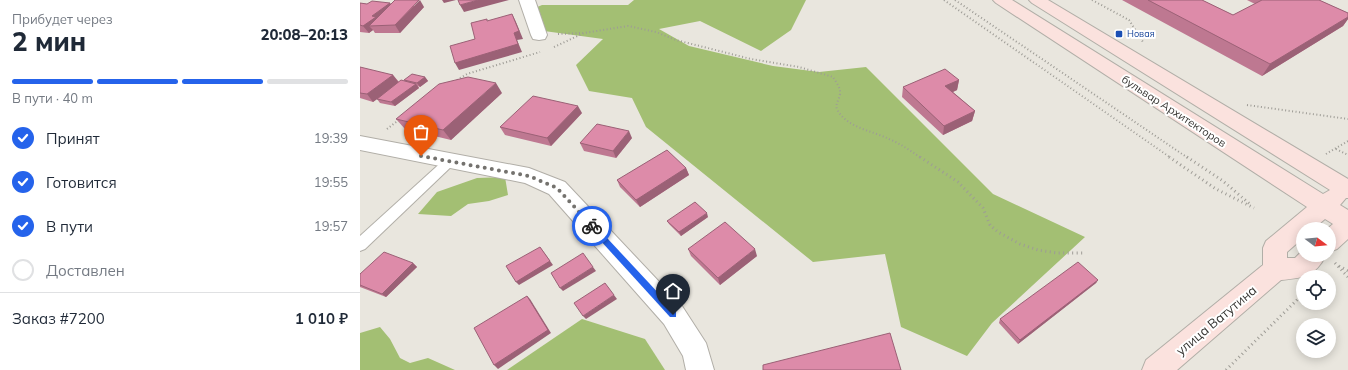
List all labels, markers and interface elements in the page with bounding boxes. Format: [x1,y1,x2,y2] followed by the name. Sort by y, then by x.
[12,11,113,27] text: Прибудет через
[12,25,86,58] text: 2 мин
[261,25,348,44] text: 20:08–20:13
[1127,28,1155,39] place label: Новая
[1114,29,1124,39] marker: Новая
[1119,72,1229,150] street label: бульвар Архитекторов
[12,90,93,106] text: В пути · 40 m
[404,115,438,156] pin
[410,121,432,143] icon: bag
[12,127,34,149] icon: check
[46,129,100,148] text: Принят
[314,130,348,146] text: 19:39
[12,171,34,193] icon: check
[46,173,117,192] text: Готовится
[314,174,348,190] text: 19:55
[572,206,612,246] courier
[12,215,34,237] icon: check
[581,215,603,237] icon: bike
[46,217,93,236] text: В пути
[314,218,348,234] text: 19:57
[1296,222,1336,262] north arrow
[1296,222,1336,358] map controls
[46,261,125,280] text: Доставлен
[1296,270,1336,310] button: locate
[656,274,690,315] pin
[662,280,684,302] icon: home
[1172,282,1260,358] street label: улица Ватутина
[12,309,105,328] text: Заказ #7200
[295,309,348,328] text: 1 010 ₽
[1296,318,1336,358] button: layers

